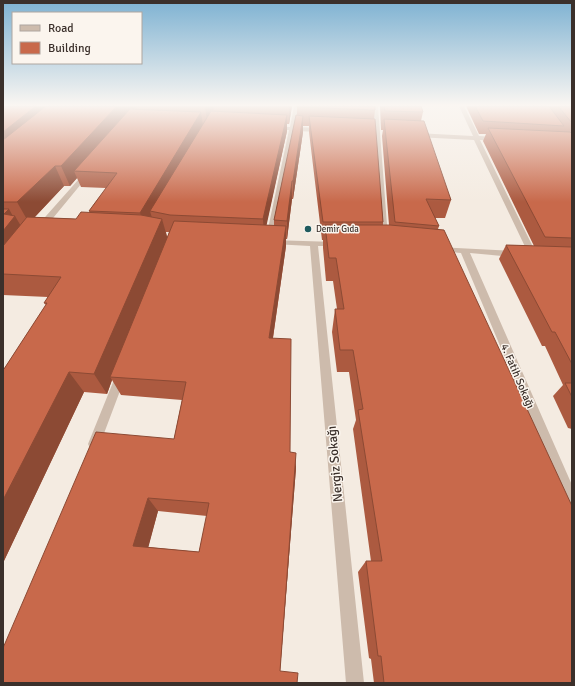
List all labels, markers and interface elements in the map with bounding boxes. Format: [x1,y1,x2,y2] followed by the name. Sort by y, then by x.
[12,12,142,64] legend
[48,21,74,36] text: Road
[48,41,91,56] text: Building
[303,224,313,234] marker: Demir Gıda
[316,224,359,235] place label: Demir Gıda
[498,342,537,411] street label: 4. Fatih Sokağı
[324,425,346,503] street label: Nergiz Sokağı

